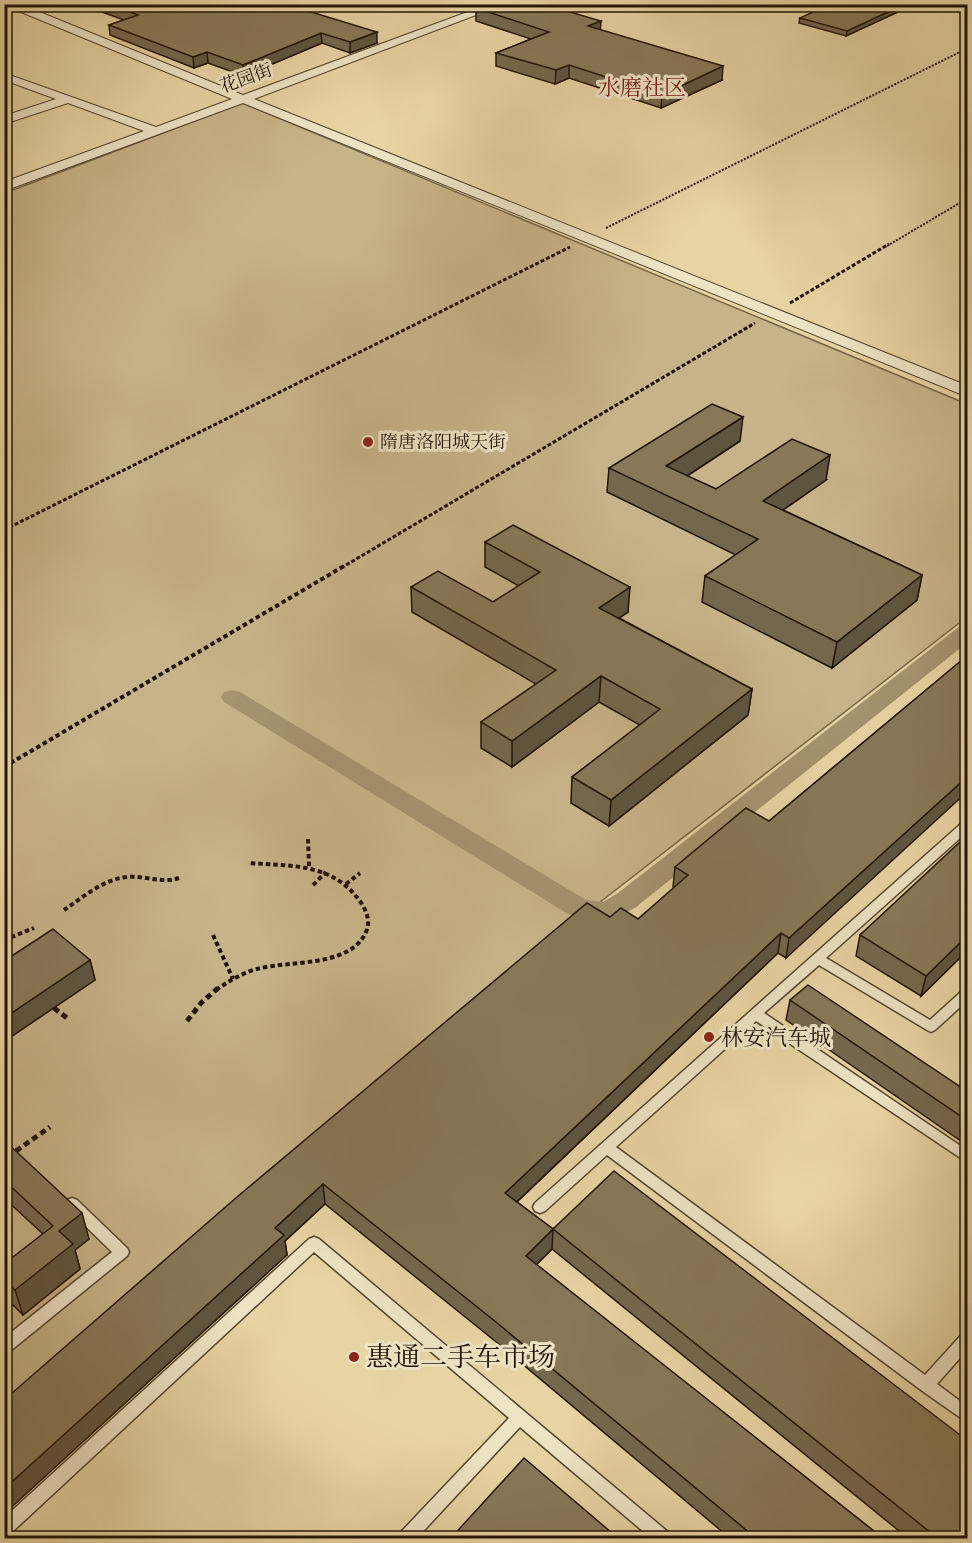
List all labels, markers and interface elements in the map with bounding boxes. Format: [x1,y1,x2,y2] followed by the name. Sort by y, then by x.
[217,57,275,98] street label: 花园街
[598,73,686,102] district label: 水磨社区
[380,430,506,453] place label: 隋唐洛阳城天街
[361,435,375,449] marker: 隋唐洛阳城天街
[721,1023,831,1052] place label: 林安汽车城
[702,1030,716,1044] marker: 林安汽车城
[366,1339,555,1374] place label: 惠通二手车市场
[347,1350,361,1364] marker: 惠通二手车市场

